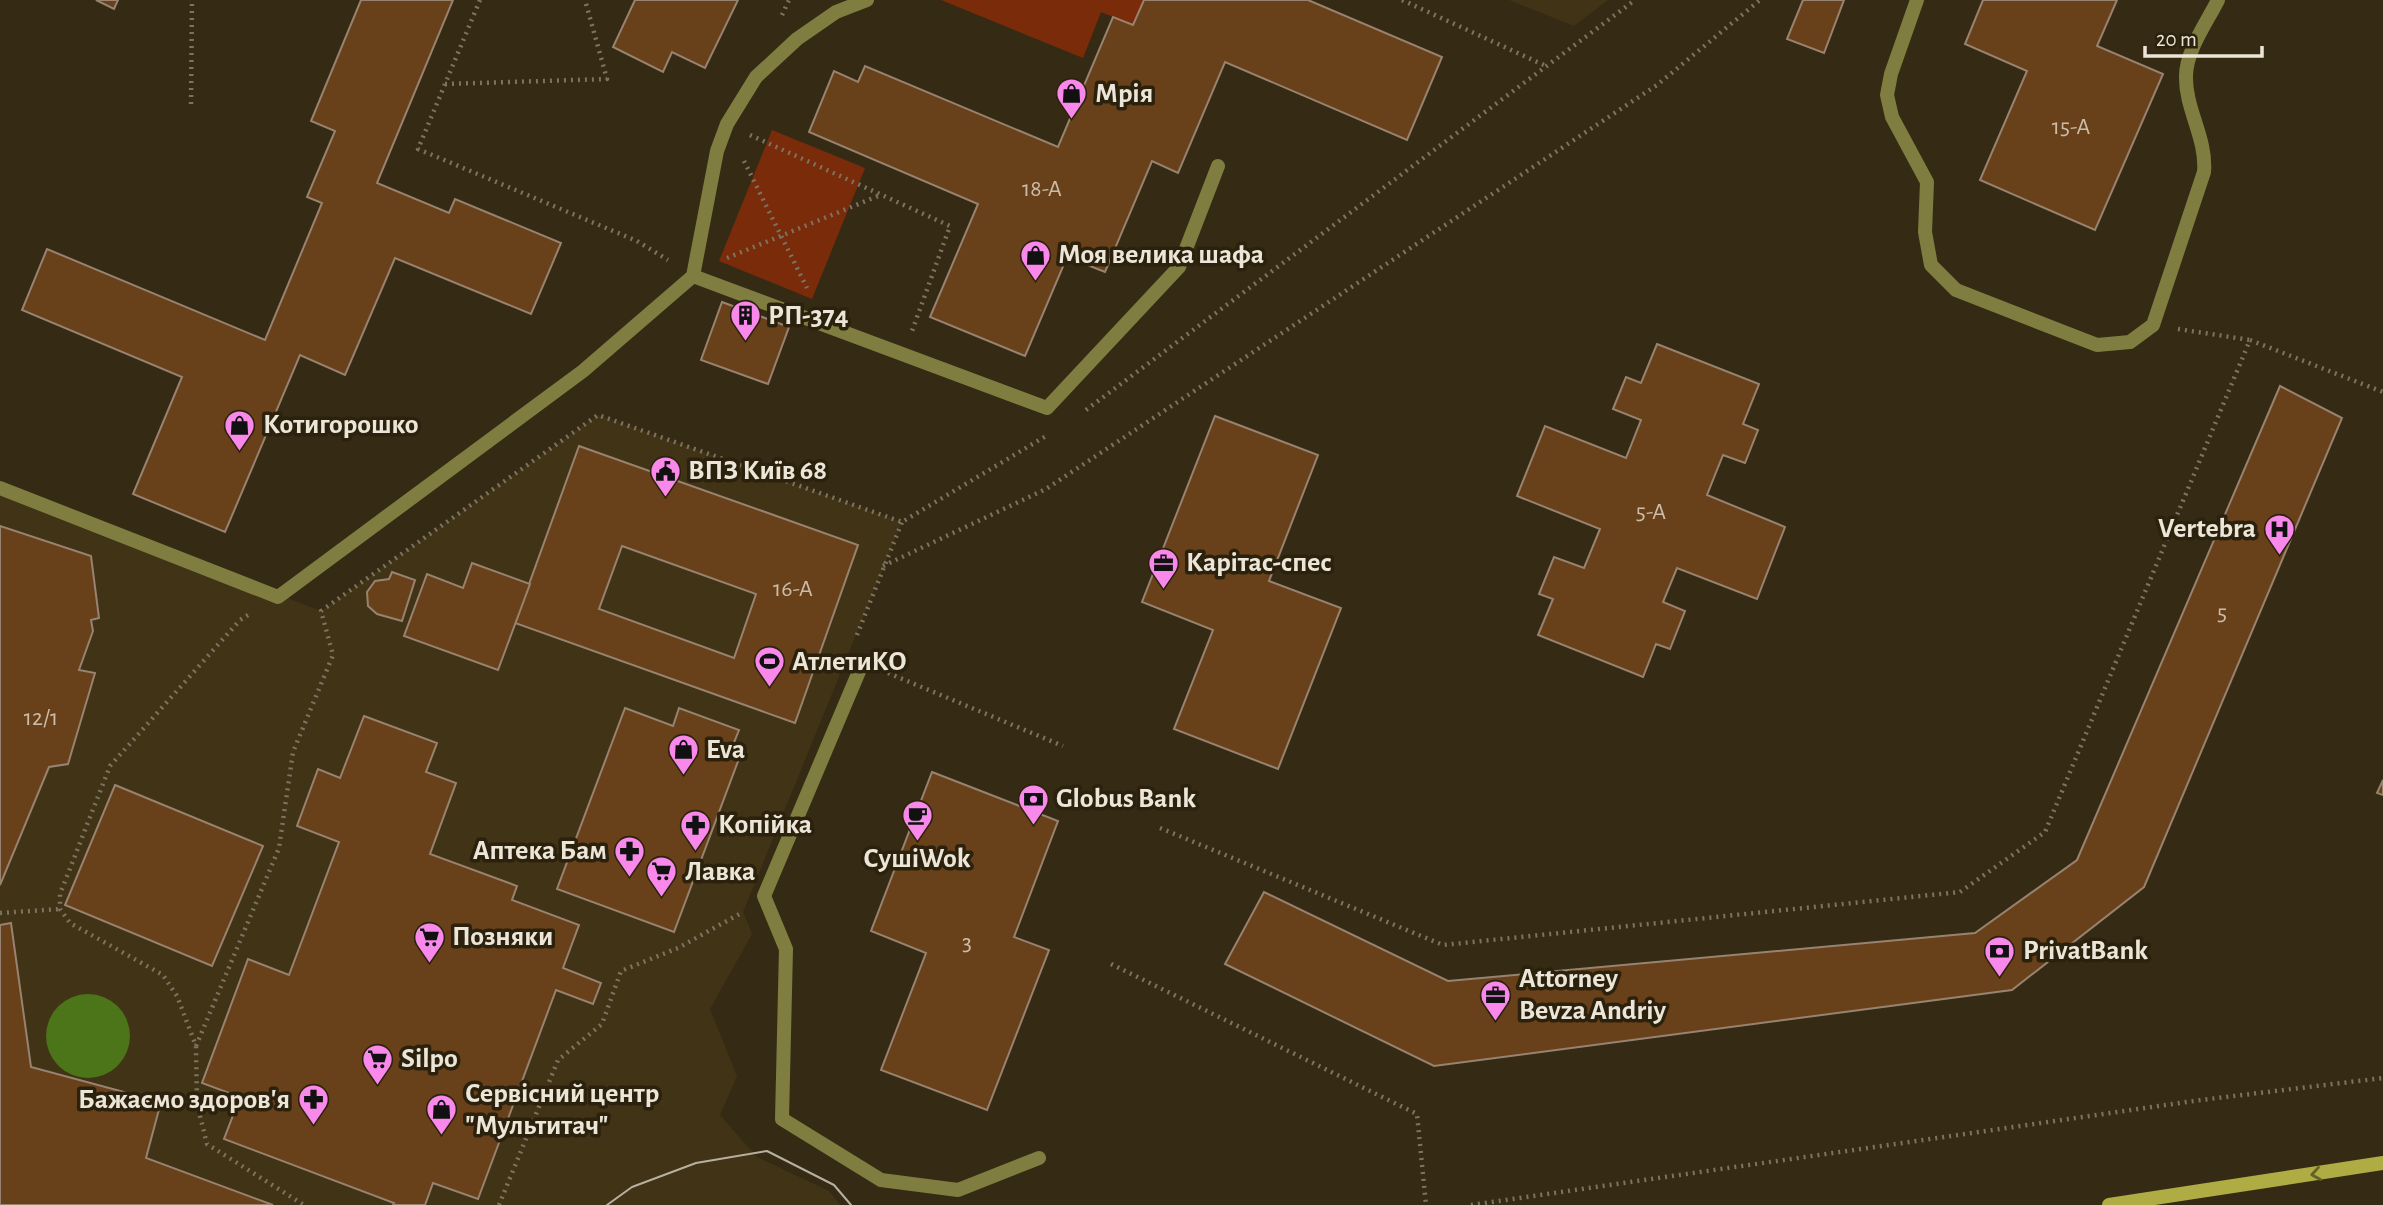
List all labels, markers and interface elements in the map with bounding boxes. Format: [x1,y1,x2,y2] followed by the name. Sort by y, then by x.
[2145,14,2262,58] scale bar
[2156,29,2197,50] text: 20 m
[1055,77,1089,121] shop icon: Мрія
[1095,80,1153,108] place label: Мрія
[2052,115,2090,139] house number: 15-А
[1022,177,1062,201] house number: 18-А
[1018,238,1052,282] shop icon: Моя велика шафа
[1058,241,1264,269] place label: Моя велика шафа
[728,299,762,343] building icon: РП-374
[768,302,849,330] place label: РП-374
[223,408,257,452] shop icon: Котигорошко
[263,411,419,439] place label: Котигорошко
[648,454,682,498] public building icon: ВПЗ Київ 68
[688,457,827,485] place label: ВПЗ Київ 68
[1636,500,1666,524] house number: 5-А
[2262,512,2296,556] hospital icon: Vertebra
[2158,515,2256,543] place label: Vertebra
[1146,546,1180,590] office icon: Карітас-спес
[1186,549,1332,577] place label: Карітас-спес
[773,577,813,601] house number: 16-А
[2217,601,2227,625] house number: 5
[752,645,786,689] sports icon: АтлетиКО
[792,648,907,676] place label: АтлетиКО
[24,706,58,730] house number: 12/1
[666,733,700,777] shop icon: Eva
[706,736,745,764] place label: Eva
[1016,782,1050,826] bank icon: Globus Bank
[1056,785,1196,813] place label: Globus Bank
[900,798,934,842] cafe icon: СушіWok
[678,808,712,852] pharmacy icon: Копійка
[718,811,812,839] place label: Копійка
[613,834,647,878] pharmacy icon: Аптека Бам
[473,837,607,865] place label: Аптека Бам
[863,845,971,873] place label: СушіWok
[645,855,679,899] supermarket icon: Лавка
[685,858,755,886] place label: Лавка
[412,920,446,964] supermarket icon: Позняки
[452,923,553,951] place label: Позняки
[962,931,972,955] house number: 3
[1983,934,2017,978] bank icon: PrivatBank
[2023,937,2148,965] place label: PrivatBank
[1519,965,1667,1025] place label: Attorney Bevza Andriy
[1479,978,1513,1022] office icon: Attorney Bevza Andriy
[361,1042,395,1086] supermarket icon: Silpo
[401,1045,458,1073] place label: Silpo
[465,1080,659,1140] place label: Сервісний центр "Мультитач"
[296,1083,330,1127] pharmacy icon: Бажаємо здоров'я
[78,1086,290,1114] place label: Бажаємо здоров'я
[425,1093,459,1137] shop icon: Сервісний центр "Мультитач"
[2310,1166,2322,1181] one-way arrow

